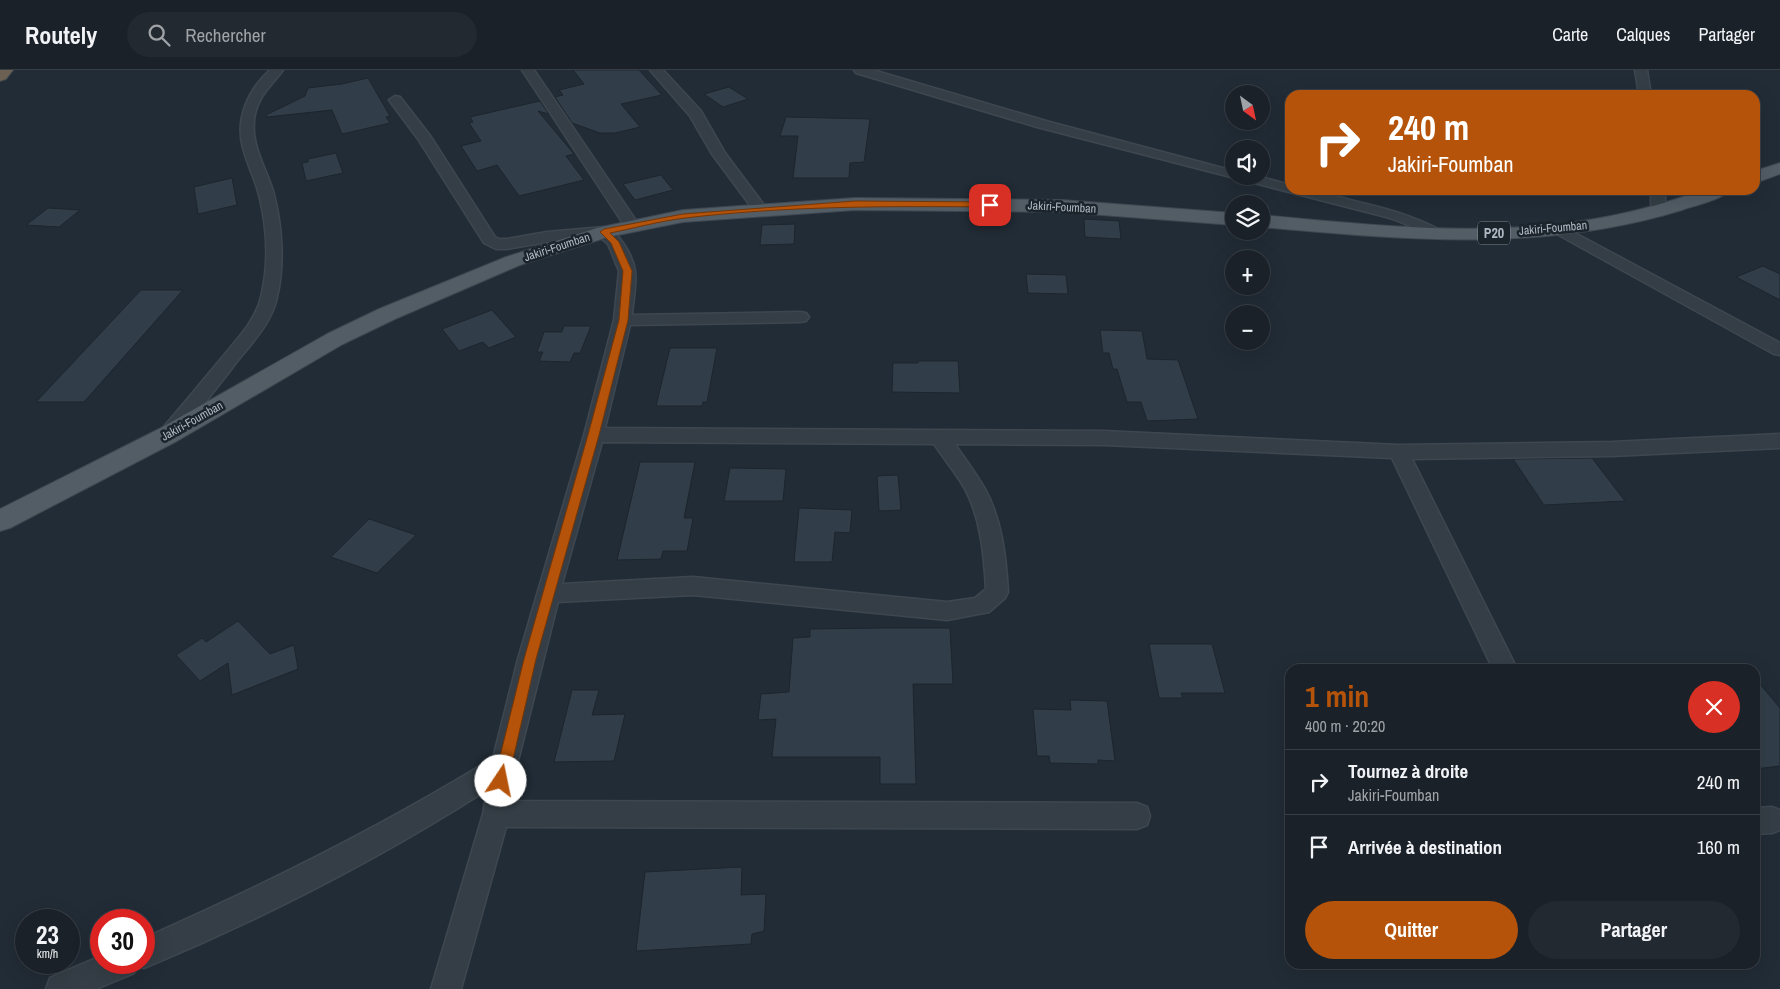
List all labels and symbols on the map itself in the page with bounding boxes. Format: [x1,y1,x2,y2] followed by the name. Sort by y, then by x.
[1225,85,1270,130] north arrow
[969,184,1011,226] pin
[1027,197,1097,217] street label: Jakiri-Foumban
[1518,217,1588,239] street label: Jakiri-Foumban
[1478,222,1510,244] road number: P20
[522,229,592,265] street label: Jakiri-Foumban
[158,397,226,445] street label: Jakiri-Foumban
[474,754,526,806] position arrow
[90,909,155,974] speed limit sign: 30

